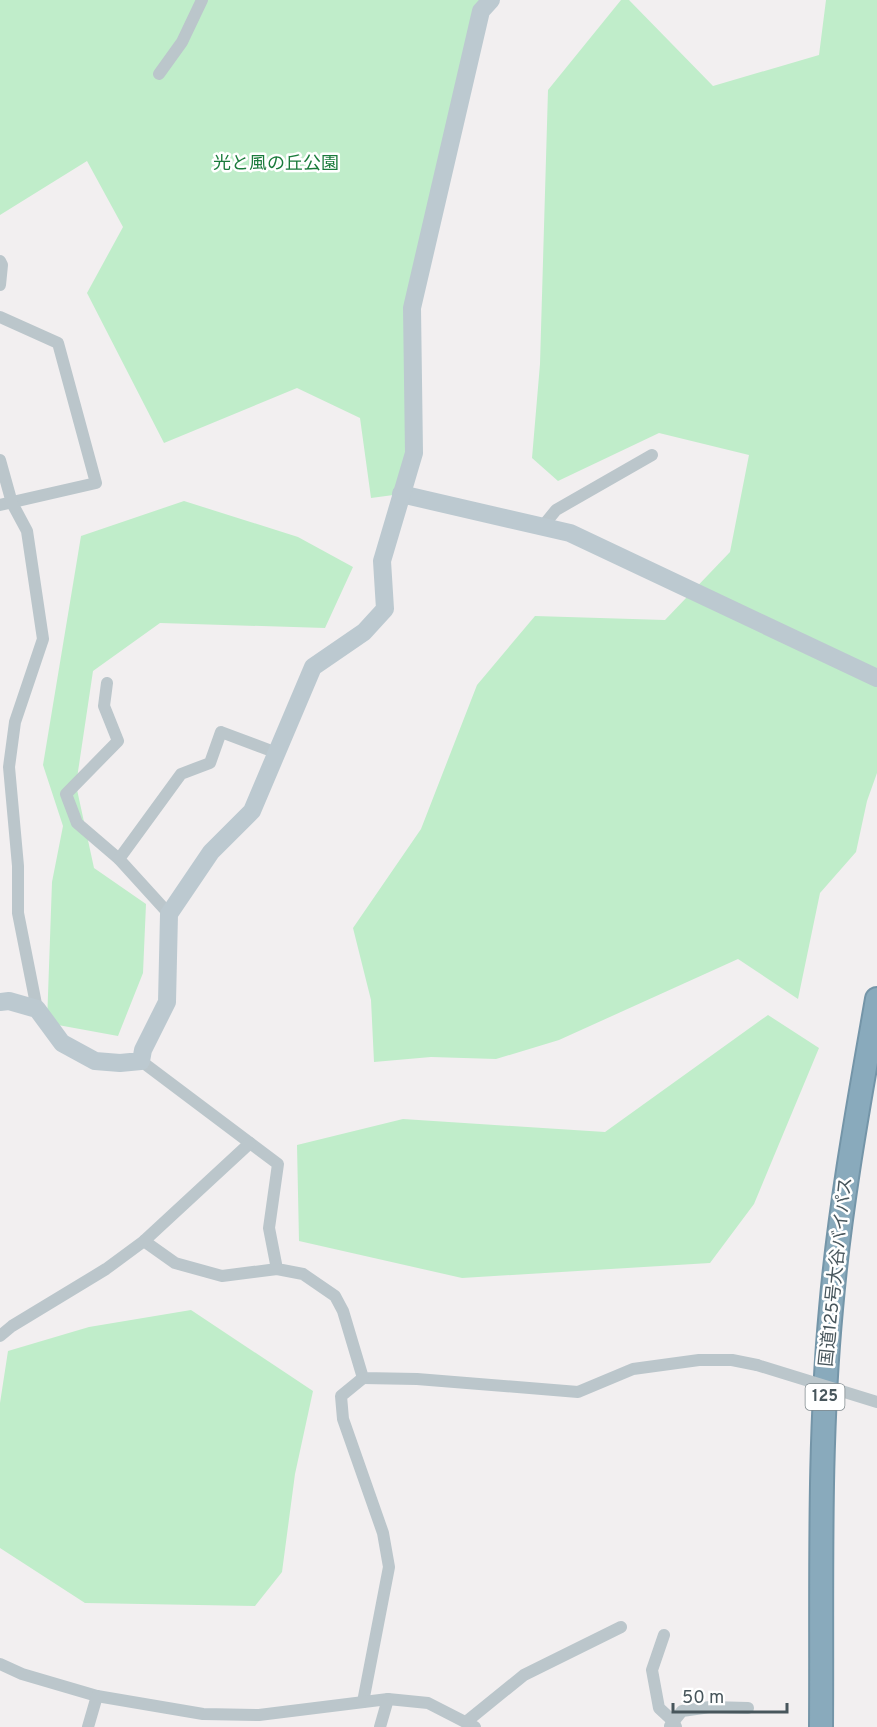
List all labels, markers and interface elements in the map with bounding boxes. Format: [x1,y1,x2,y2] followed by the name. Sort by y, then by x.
[213,153,339,176] park label: 光と風の丘公園
[816,1176,858,1368] street label: 国道125号大谷バイパス
[806,1384,844,1410] road number: 125
[673,1676,787,1714] scale bar
[682,1687,724,1710] text: 50 m

